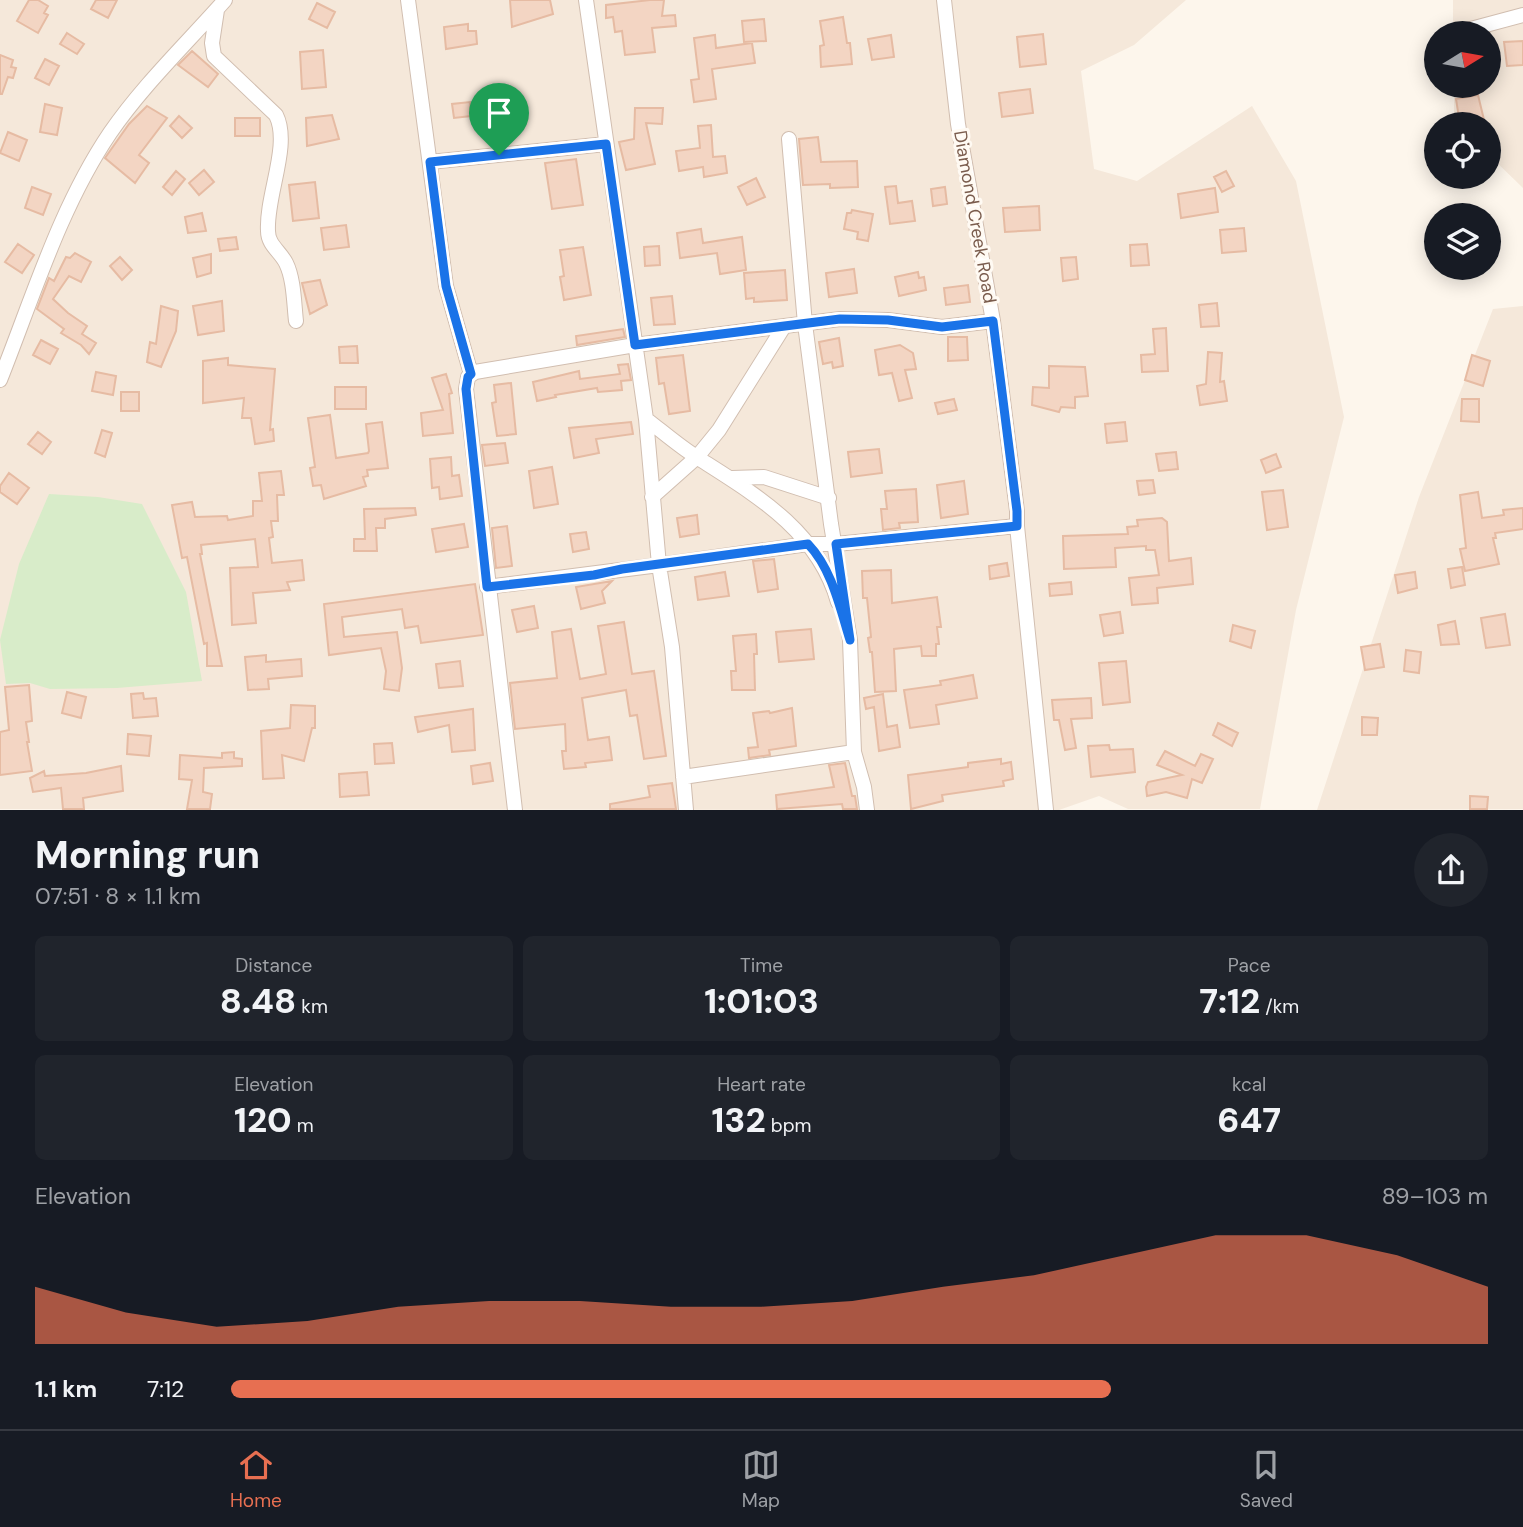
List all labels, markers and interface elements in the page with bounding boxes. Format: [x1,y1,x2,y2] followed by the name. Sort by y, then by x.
[1424,21,1502,98] north arrow
[1424,21,1501,280] map controls
[469,83,529,155] pin
[480,94,518,132] icon: arrive
[1424,112,1501,189] button: locate
[948,129,1002,305] street label: Diamond Creek Road
[1424,203,1501,280] button: layers
[35,830,260,880] text: Morning run
[1414,833,1488,907] button: share
[35,881,201,911] text: 07:51 · 8 × 1.1 km
[235,953,312,978] text: Distance
[740,953,783,978] text: Time
[1228,953,1270,978] text: Pace
[220,978,296,1024] text: 8.48
[704,978,819,1024] text: 1:01:03
[1199,978,1260,1024] text: 7:12
[296,994,328,1019] text: km
[1260,994,1299,1019] text: /km
[234,1072,313,1097] text: Elevation
[717,1072,806,1097] text: Heart rate
[1232,1072,1266,1097] text: kcal
[234,1097,292,1143] text: 120
[711,1097,766,1143] text: 132
[1217,1097,1281,1143] text: 647
[292,1113,314,1138] text: m
[766,1113,812,1138] text: bpm
[35,1181,131,1211] text: Elevation
[1382,1181,1488,1211] text: 89–103 m
[35,1374,97,1404] text: 1.1 km
[147,1374,184,1404] text: 7:12
[230,1446,282,1513] tab: Home
[742,1446,780,1513] tab: Map
[1240,1446,1293,1513] tab: Saved

